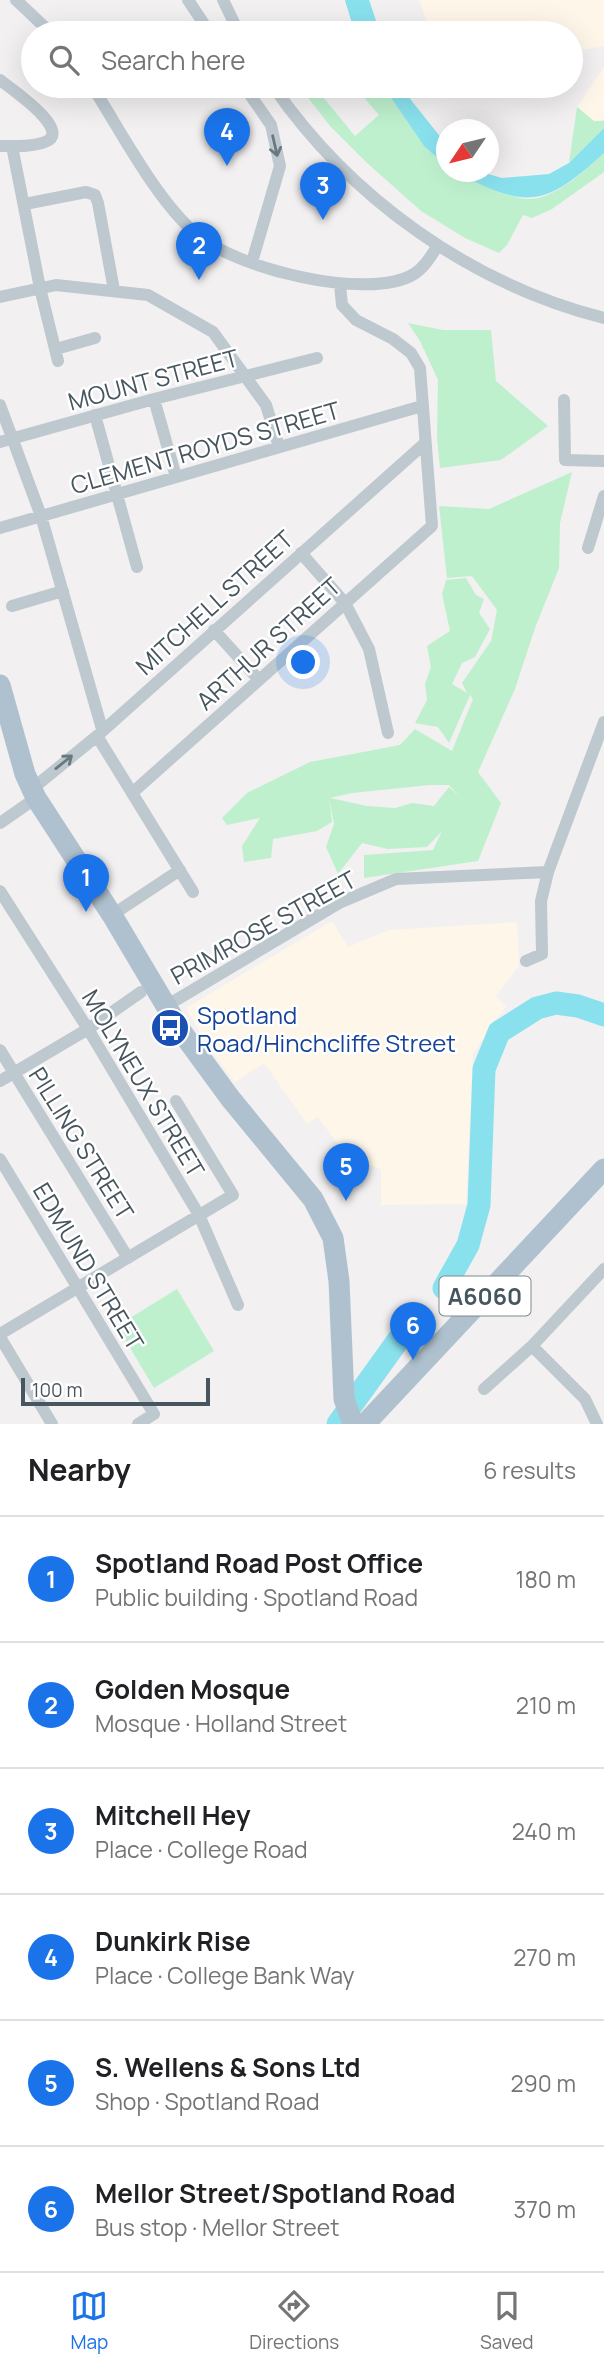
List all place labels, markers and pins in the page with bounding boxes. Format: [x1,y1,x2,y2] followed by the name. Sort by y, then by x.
[204,108,250,166] pin: 4
[300,162,346,220] pin: 3
[176,222,222,280] pin: 2
[63,854,109,912] pin: 1
[197,998,456,1059] place label: Spotland Road/Hinchcliffe Street
[149,1007,191,1049] bus stop icon: Spotland Road/Hinchcliffe Street
[323,1143,369,1201] pin: 5
[390,1302,436,1360] pin: 6

